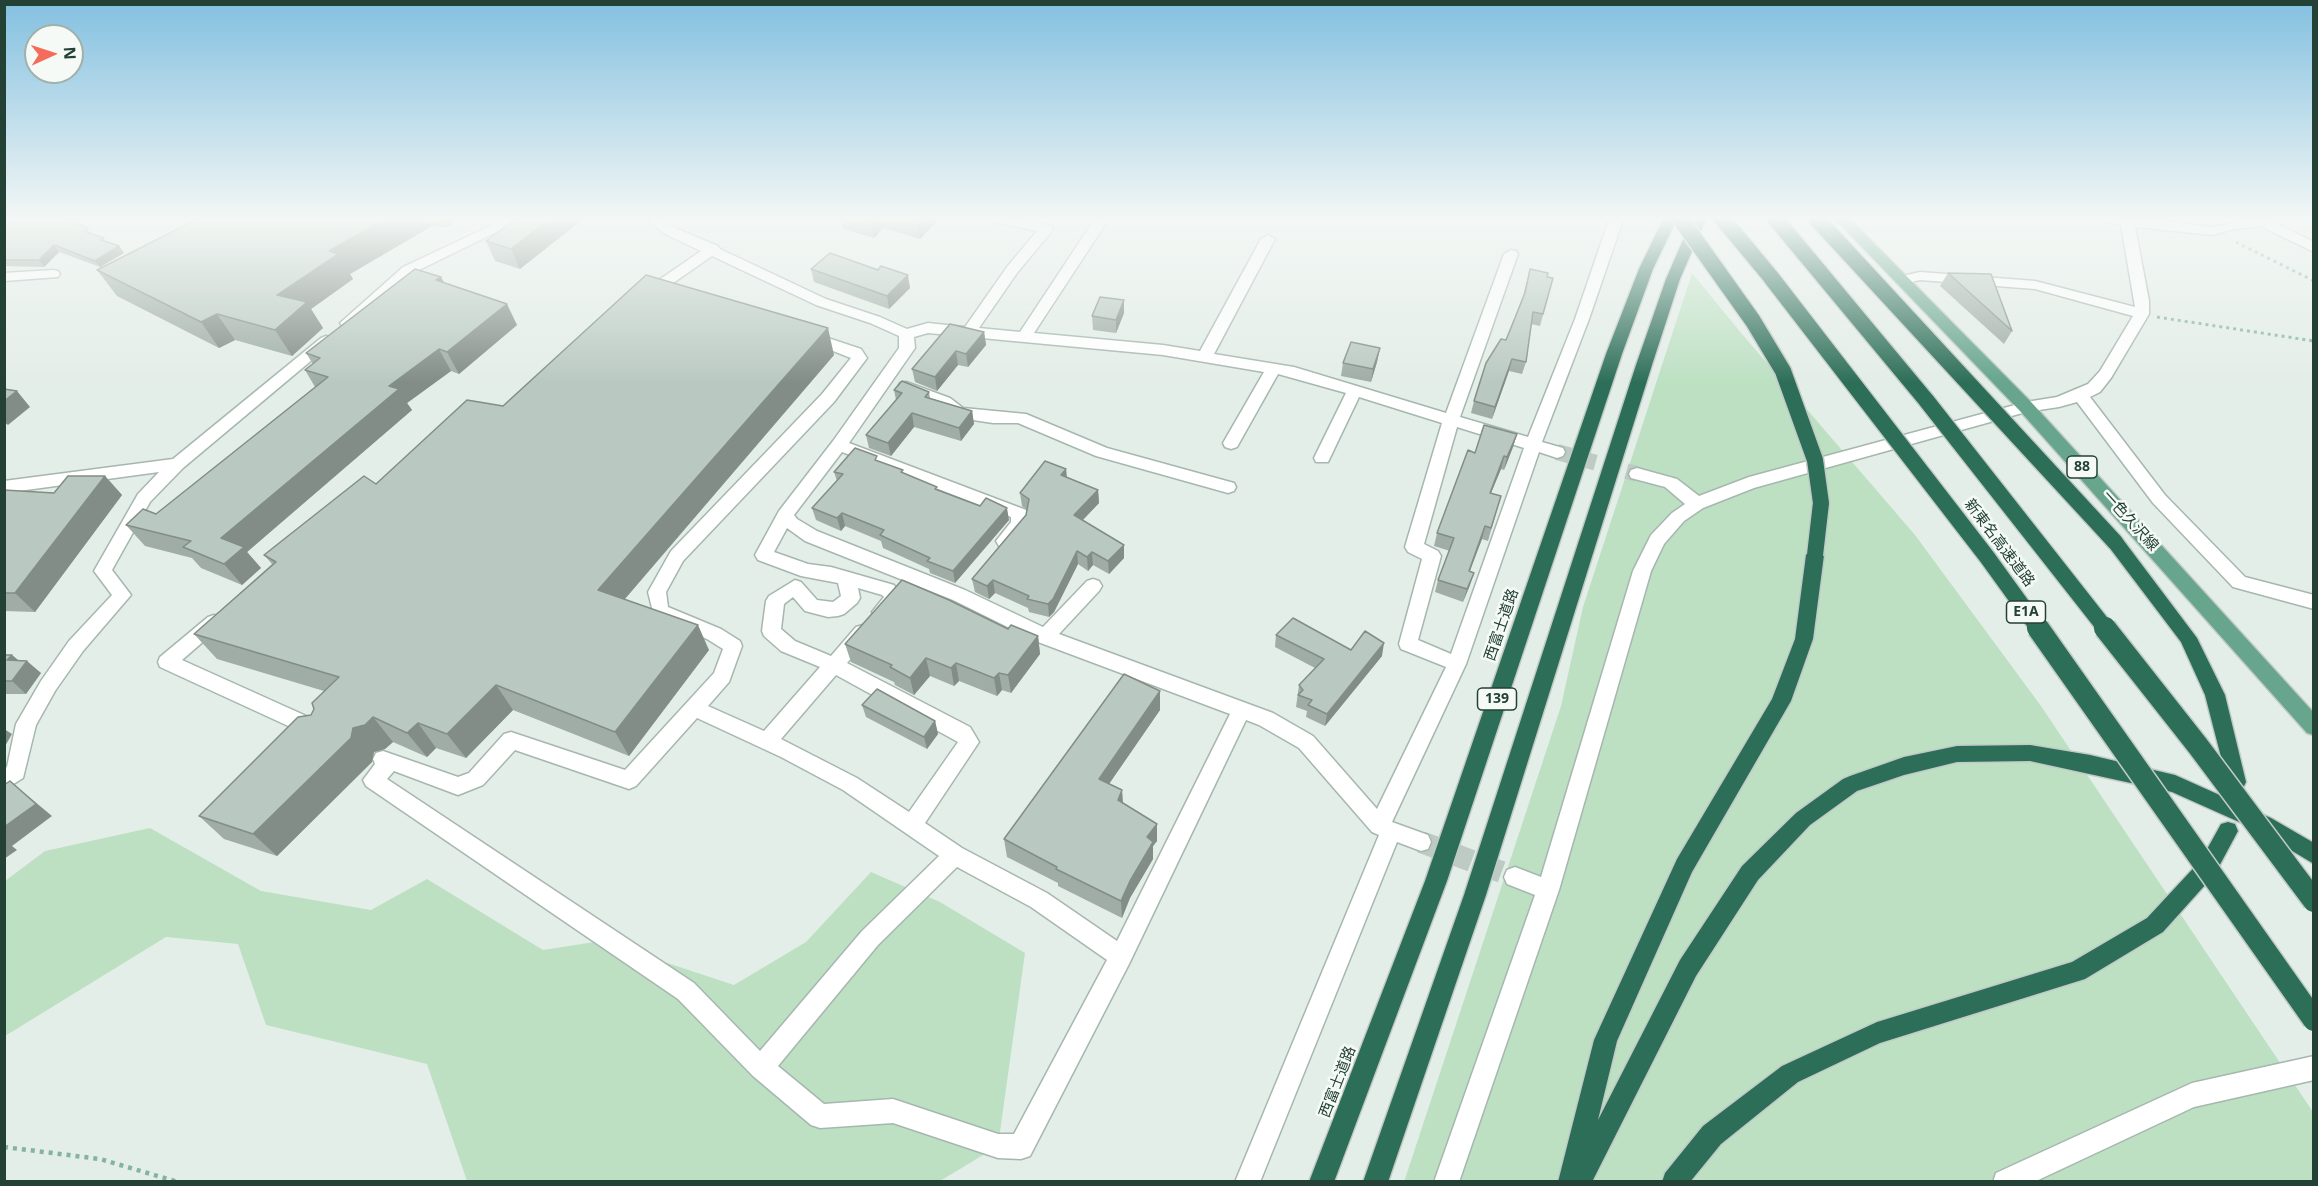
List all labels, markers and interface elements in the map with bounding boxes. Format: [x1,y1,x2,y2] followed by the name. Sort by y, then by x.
[24,24,84,84] north arrow
[59,46,81,60] text: N
[2067,456,2097,478] road number: 88
[2098,487,2162,555] street label: 一色久沢線
[1960,496,2038,590] street label: 新東名高速道路
[1481,587,1523,663] street label: 西富士道路
[2006,601,2046,623] road number: E1A
[1478,688,1516,710] road number: 139
[1316,1044,1360,1120] street label: 西富士道路

